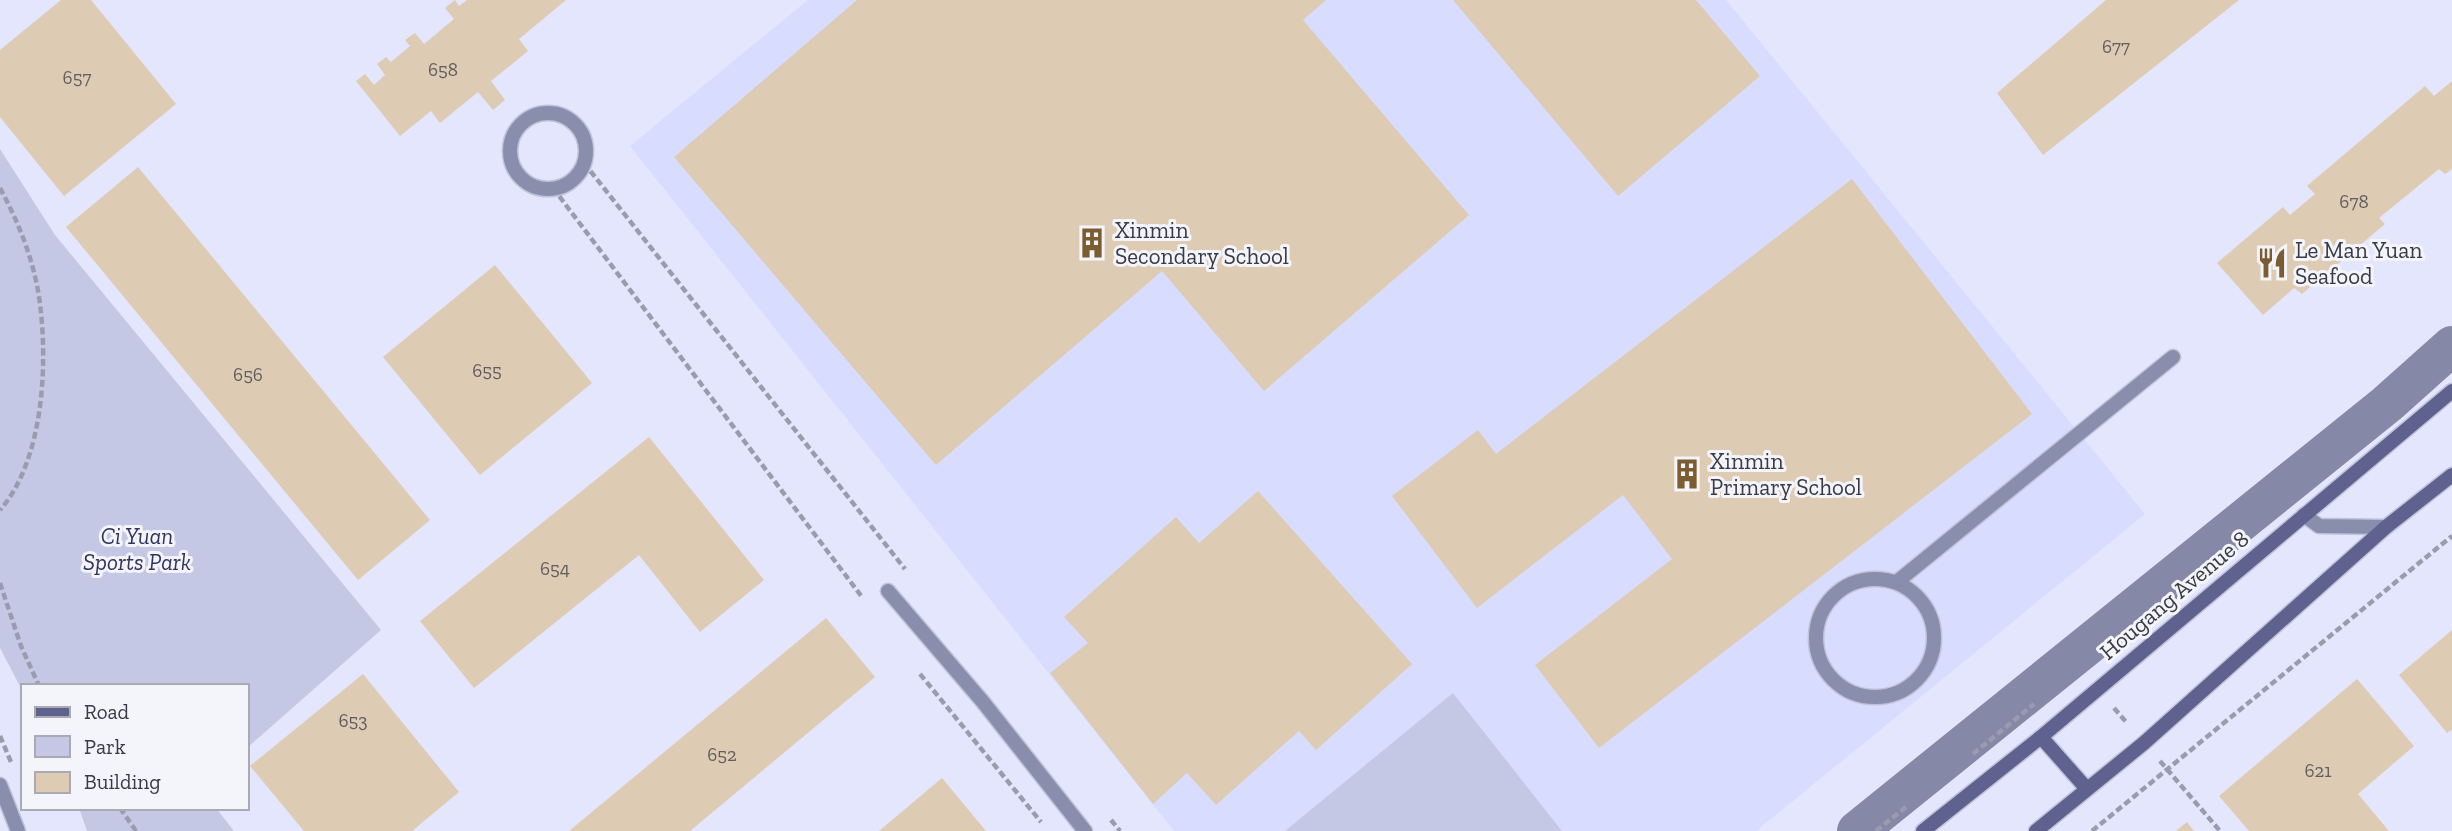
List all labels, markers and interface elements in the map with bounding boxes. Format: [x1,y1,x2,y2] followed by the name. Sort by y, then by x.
[2102,35,2130,58] house number: 677
[428,58,458,81] house number: 658
[63,66,91,89] house number: 657
[2339,190,2369,213] house number: 678
[1115,216,1289,270] place label: Xinmin Secondary School
[1075,226,1109,260] building icon: Xinmin Secondary School
[2295,236,2423,290] place label: Le Man Yuan Seafood
[2255,246,2289,280] restaurant icon: Le Man Yuan Seafood
[472,359,502,382] house number: 655
[233,363,263,386] house number: 656
[1710,447,1862,501] place label: Xinmin Primary School
[1670,457,1704,491] building icon: Xinmin Primary School
[83,522,191,576] park label: Ci Yuan Sports Park
[2094,524,2254,666] street label: Hougang Avenue 8
[540,557,570,580] house number: 654
[21,684,248,810] legend
[84,699,130,724] text: Road
[338,709,368,732] house number: 653
[84,734,126,759] text: Park
[707,743,737,766] house number: 652
[2304,759,2332,782] house number: 621
[84,769,161,794] text: Building

